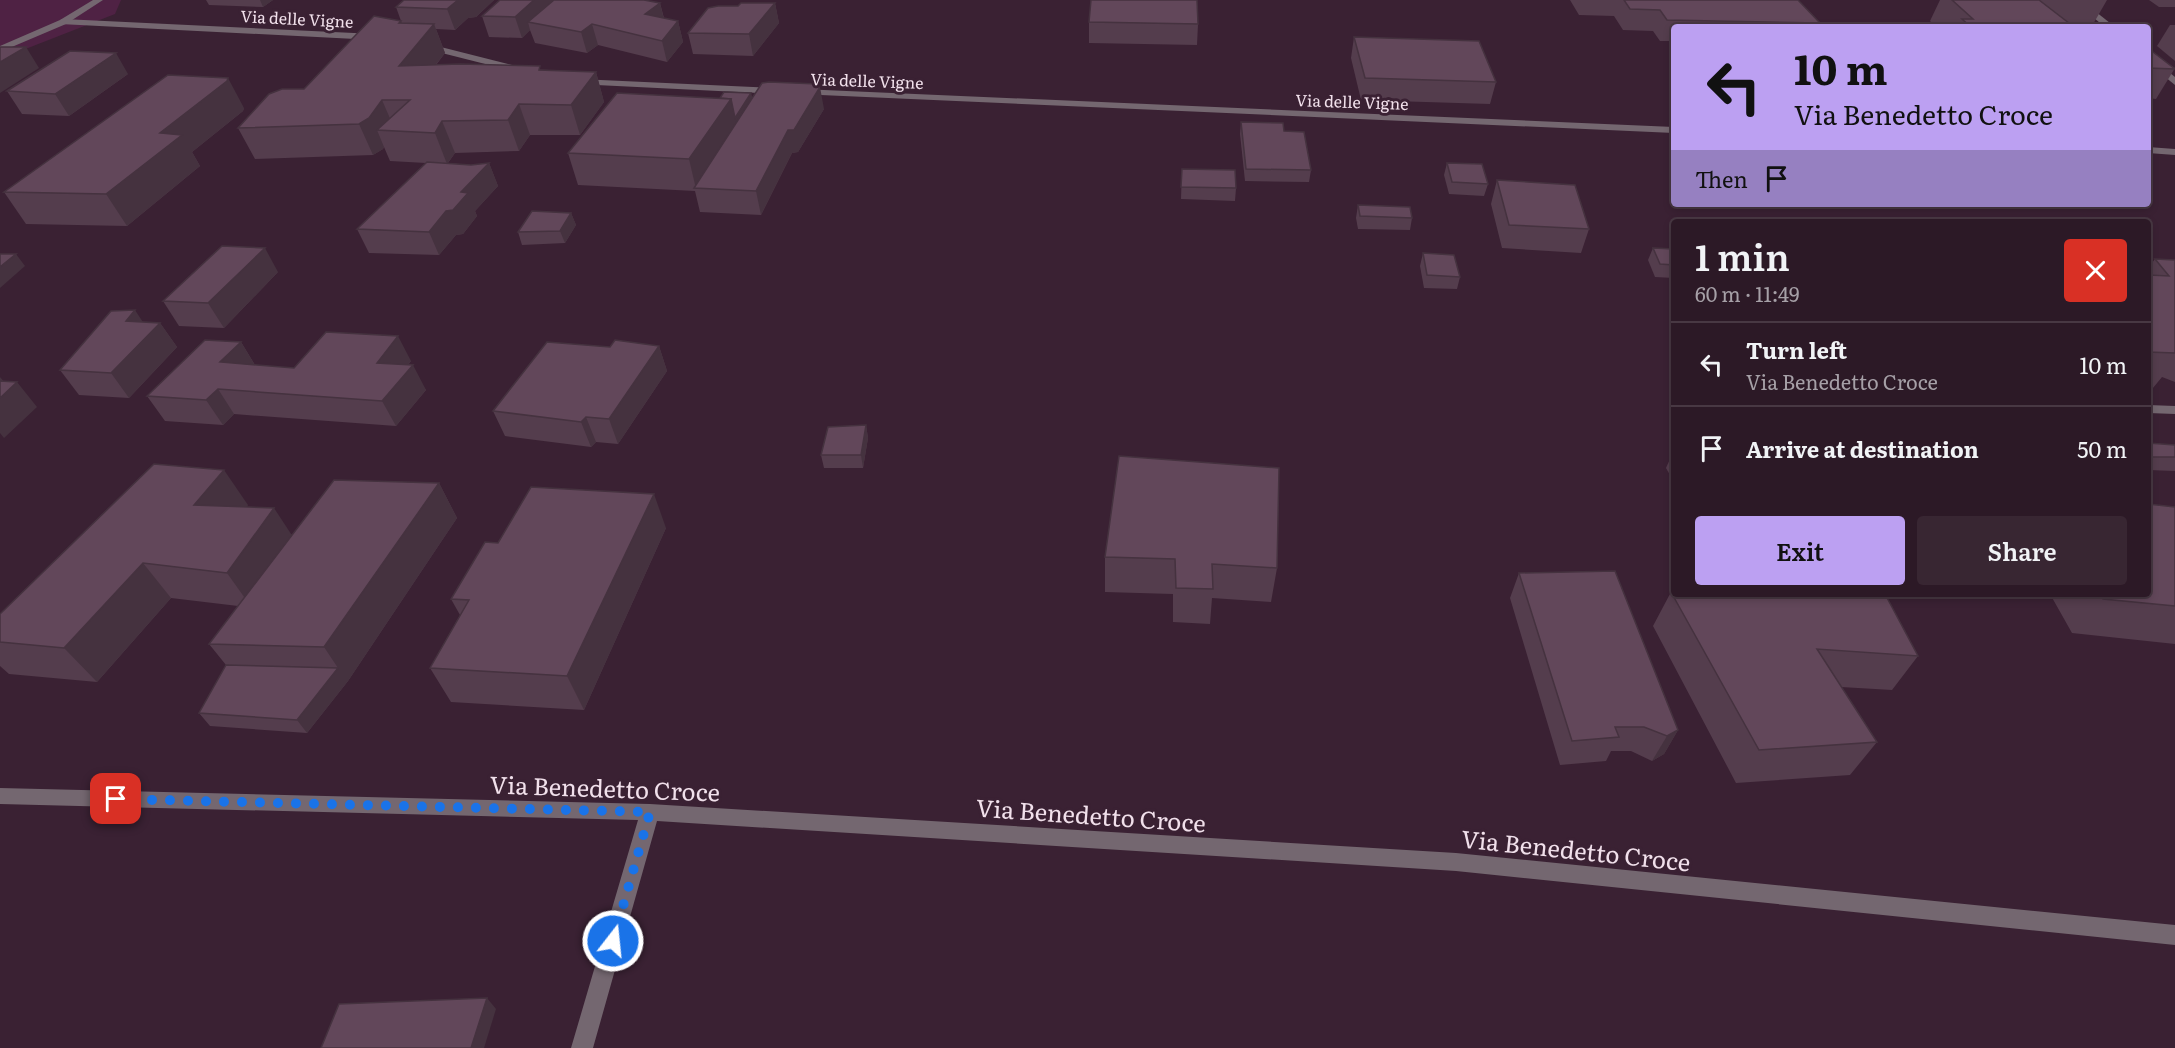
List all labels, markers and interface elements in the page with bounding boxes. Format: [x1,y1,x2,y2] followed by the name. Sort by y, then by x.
[240,3,354,33] street label: Via delle Vigne
[1794,36,1888,98] text: 10 m
[1695,48,1773,126] icon: left
[810,66,924,94] street label: Via delle Vigne
[1295,87,1409,115] street label: Via delle Vigne
[1794,93,2053,133] text: Via Benedetto Croce
[1695,162,1748,195] text: Then
[1760,162,1793,195] icon: arrive
[1695,229,1790,282] text: 1 min
[2064,239,2127,302] button: close
[1695,278,1799,308] text: 60 m · 11:49
[1746,333,1847,366] text: Turn left
[1695,348,1728,381] icon: left
[2080,348,2127,381] text: 10 m
[1746,366,1938,396] text: Via Benedetto Croce
[1695,432,1728,465] icon: arrive
[1746,432,1979,465] text: Arrive at destination
[2077,432,2127,465] text: 50 m
[1695,516,1905,585] button: Exit
[1917,516,2127,585] button: Share
[489,765,721,809] street label: Via Benedetto Croce
[90,773,141,824] pin
[99,782,132,815] icon: arrive
[975,789,1207,839] street label: Via Benedetto Croce
[1460,820,1692,878] street label: Via Benedetto Croce
[581,909,645,973] position arrow

